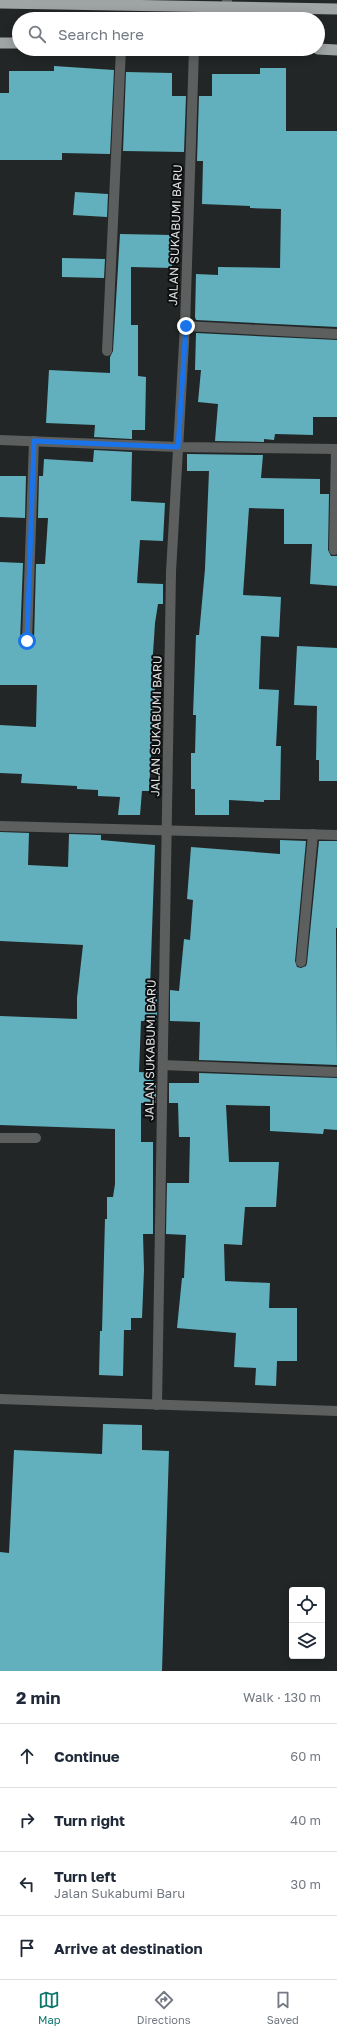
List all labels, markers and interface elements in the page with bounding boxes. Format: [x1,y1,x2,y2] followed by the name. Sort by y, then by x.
[12,12,325,56] search box
[26,23,48,45] icon: search
[58,25,144,43] text: Search here
[165,164,185,306] street label: JALAN SUKABUMI BARU
[177,317,195,335] route end
[18,632,36,650] route start
[147,655,165,797] street label: JALAN SUKABUMI BARU
[141,979,159,1121] street label: JALAN SUKABUMI BARU
[289,1587,325,1659] map controls
[289,1587,325,1623] button: locate
[289,1623,325,1659] button: layers
[16,1687,60,1708] text: 2 min
[243,1689,321,1705] text: Walk · 130 m
[16,1745,38,1767] icon: ahead
[54,1747,120,1765] text: Continue
[290,1748,321,1764] text: 60 m
[16,1809,38,1831] icon: right
[54,1811,125,1829] text: Turn right
[290,1812,321,1828] text: 40 m
[54,1867,116,1885] text: Turn left
[16,1873,38,1895] icon: left
[291,1876,321,1892] text: 30 m
[54,1885,185,1901] text: Jalan Sukabumi Baru
[16,1937,38,1959] icon: arrive
[54,1939,203,1957] text: Arrive at destination
[38,1989,61,2026] tab: Map
[137,1989,191,2026] tab: Directions
[267,1989,299,2026] tab: Saved

